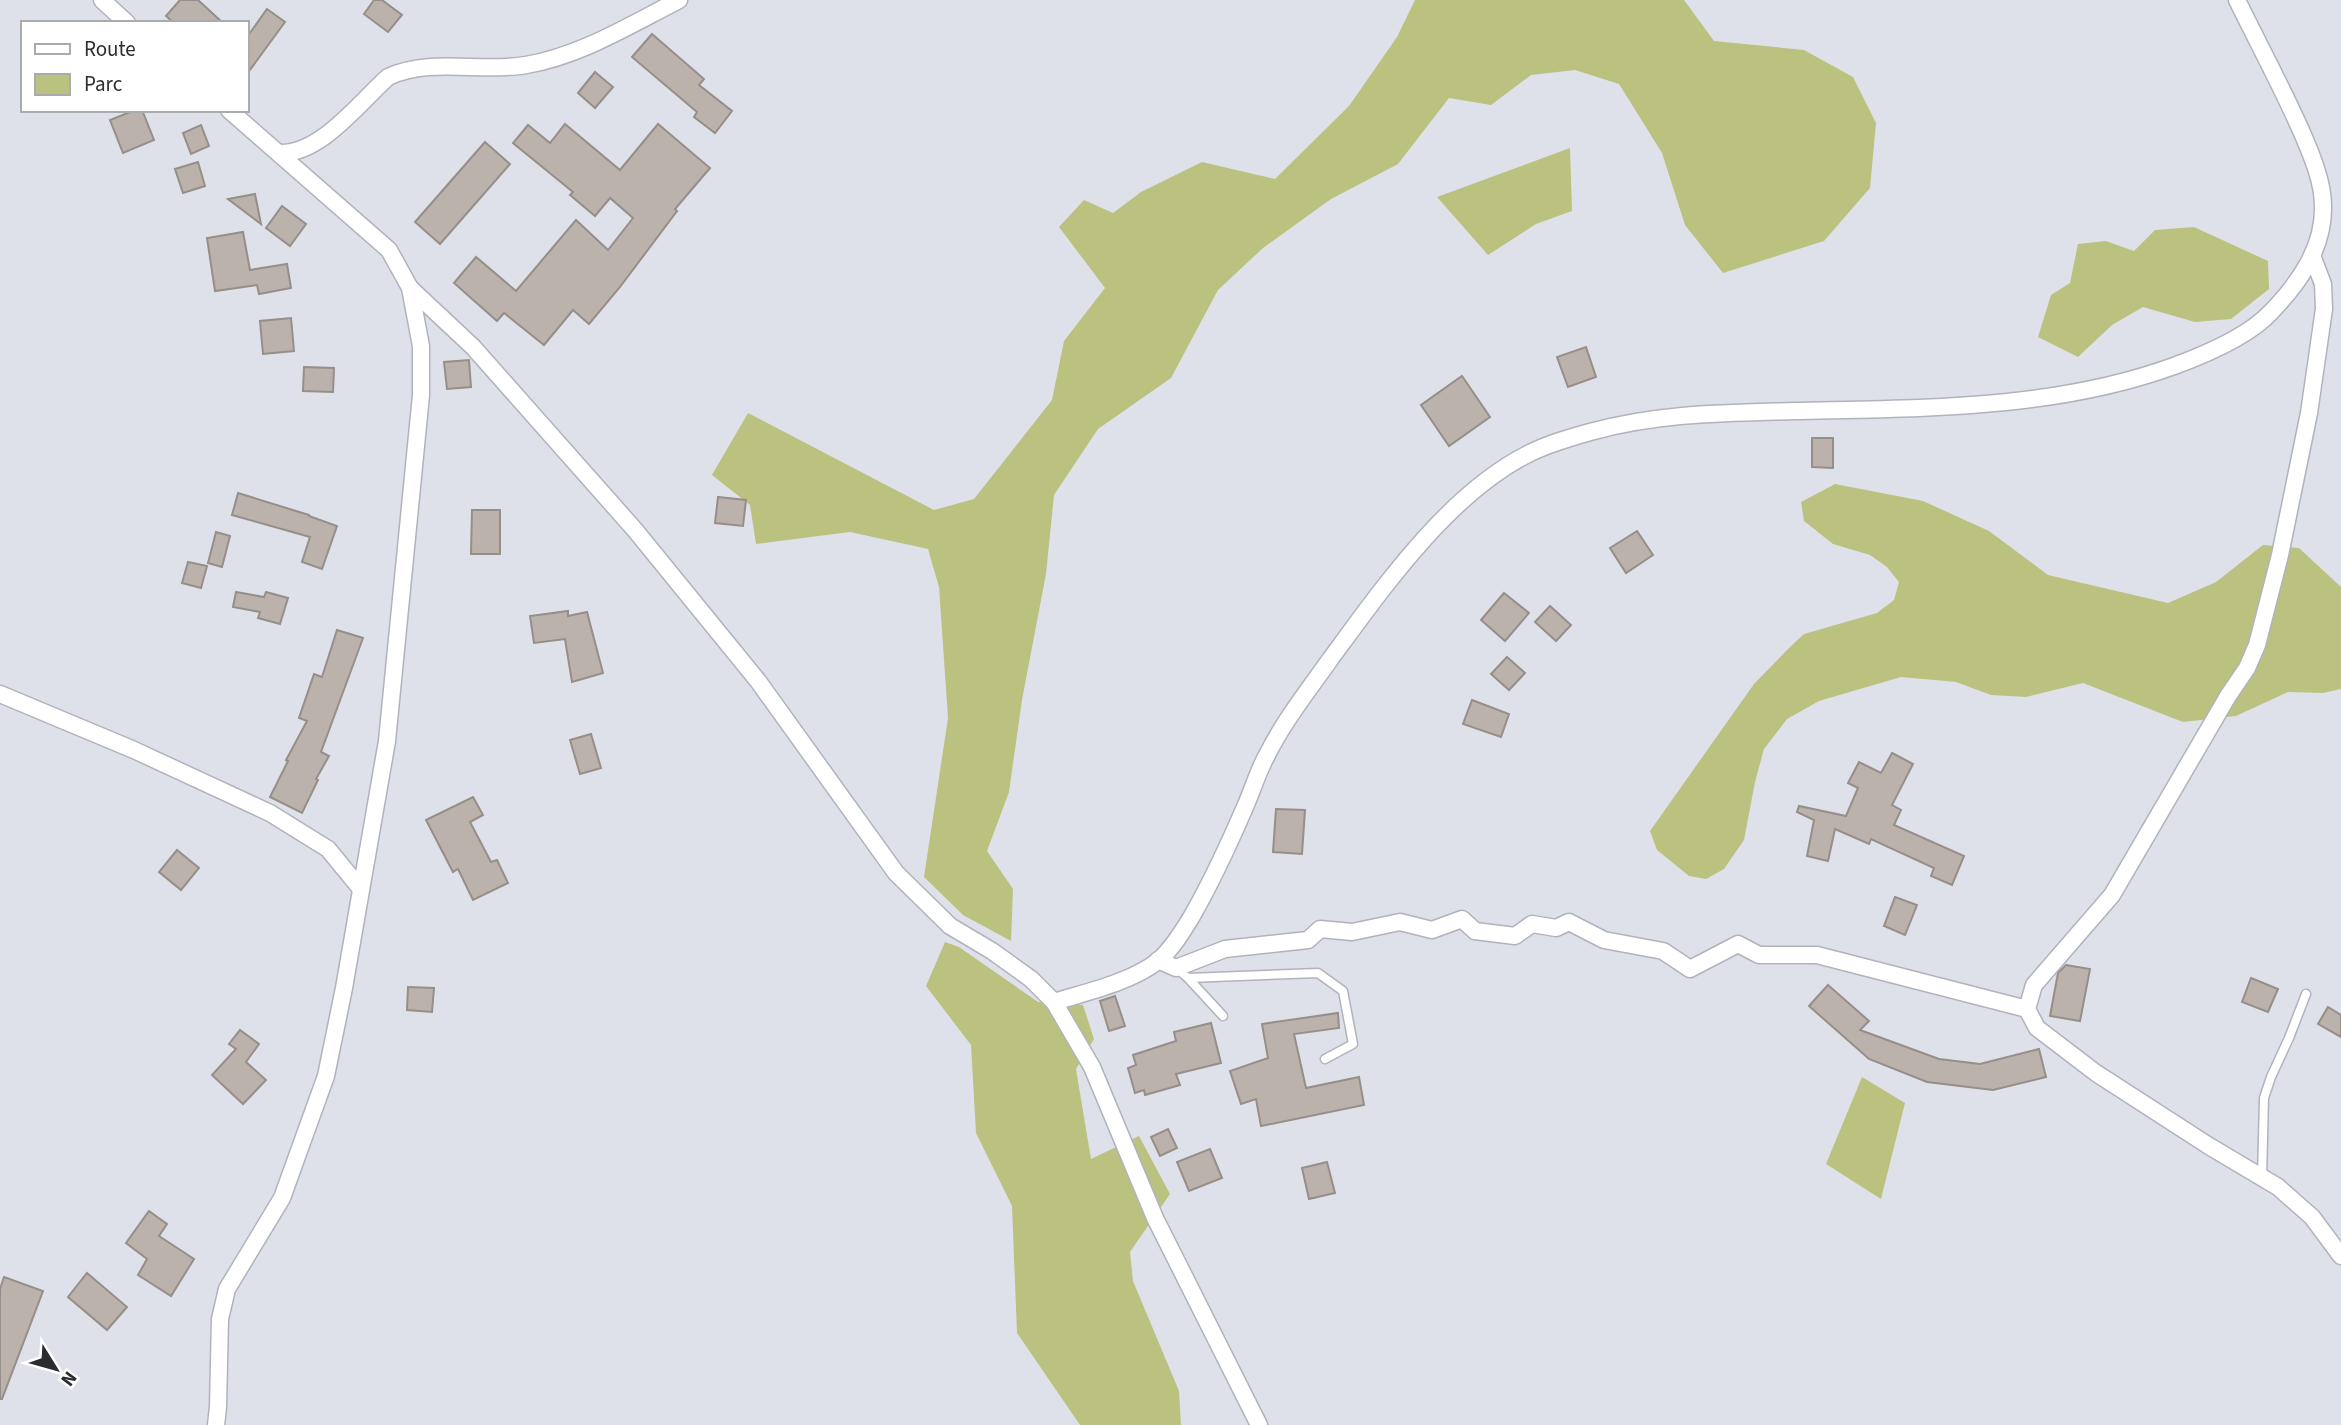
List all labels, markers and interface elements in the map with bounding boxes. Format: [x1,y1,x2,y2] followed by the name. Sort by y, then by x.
[21,21,248,112] legend
[84,34,136,64] text: Route
[84,69,123,99] text: Parc
[21,1334,91,1404] north arrow
[54,1365,83,1392] text: N

